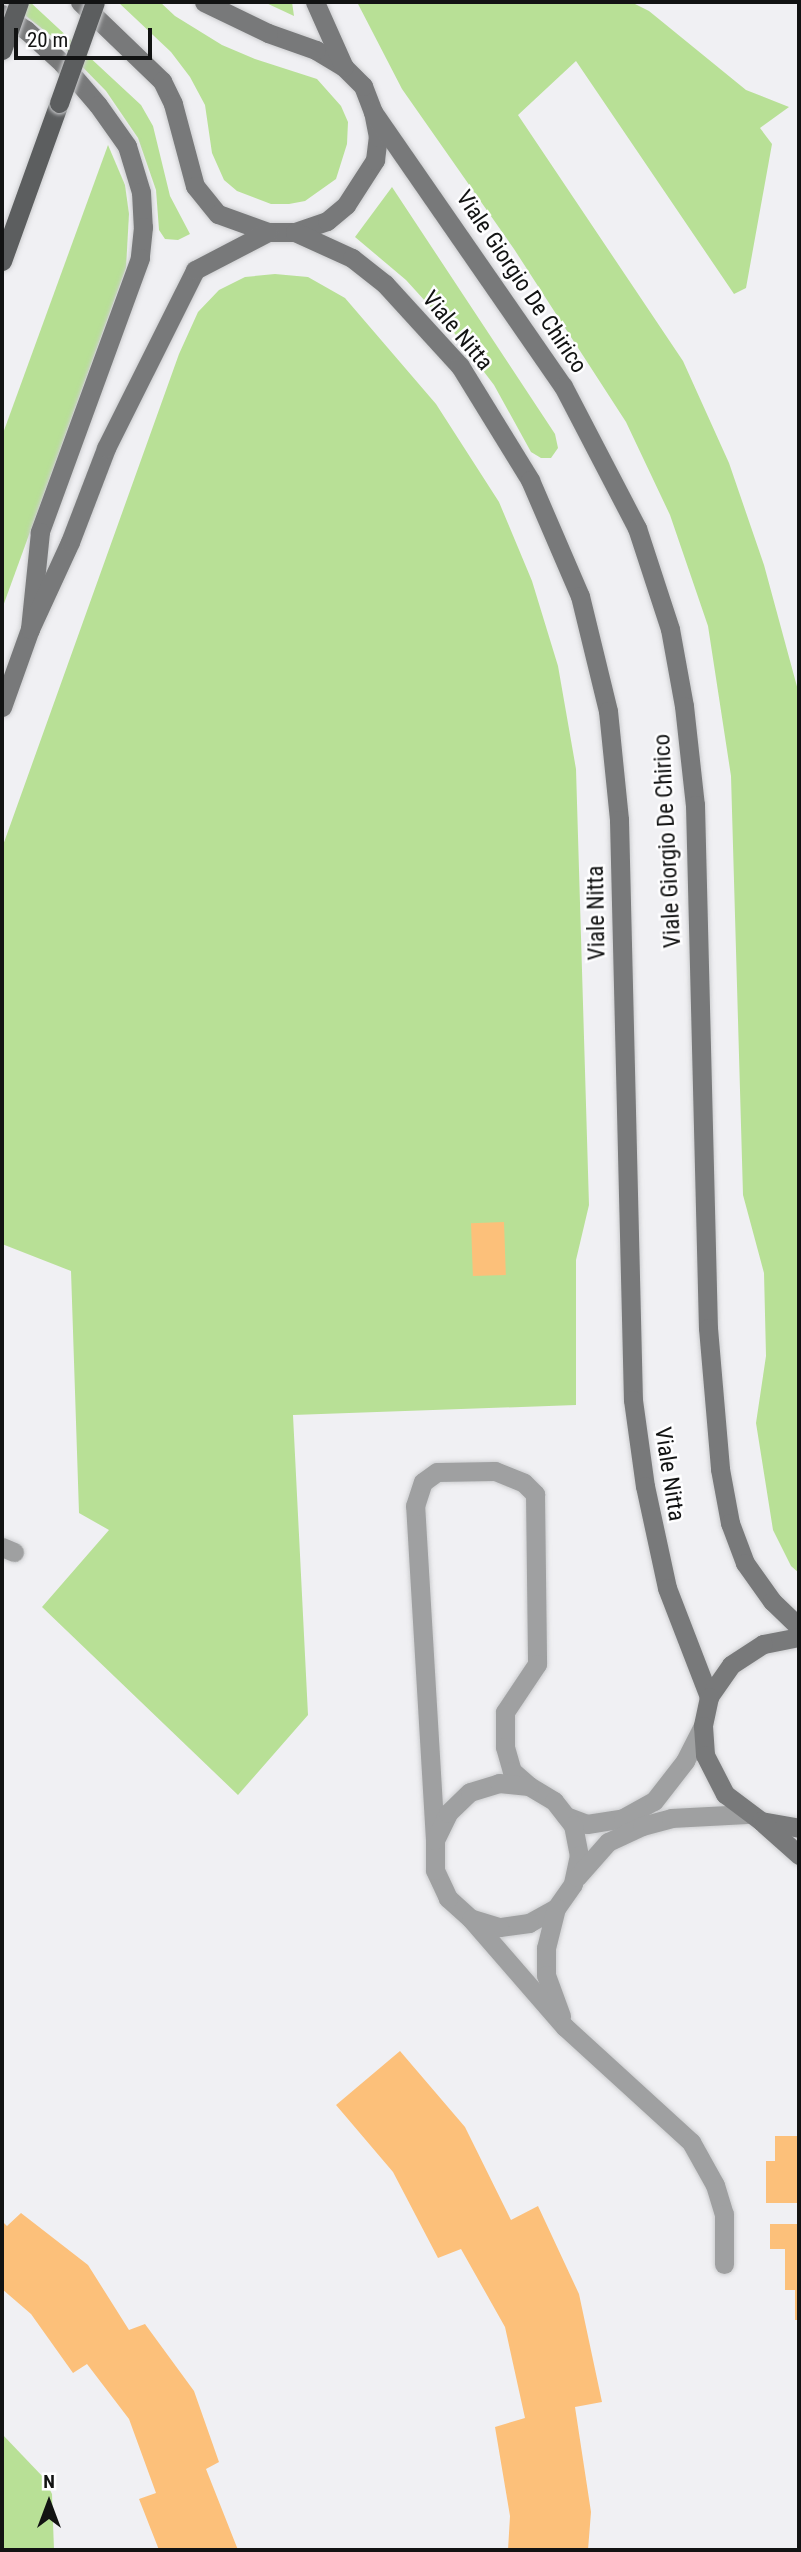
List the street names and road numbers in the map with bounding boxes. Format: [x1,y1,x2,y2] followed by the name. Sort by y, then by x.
[450,185,592,379] street label: Viale Giorgio De Chirico
[416,286,498,376] street label: Viale Nitta
[649,733,687,949] street label: Viale Giorgio De Chirico
[582,865,612,961] street label: Viale Nitta
[648,1425,690,1523] street label: Viale Nitta

